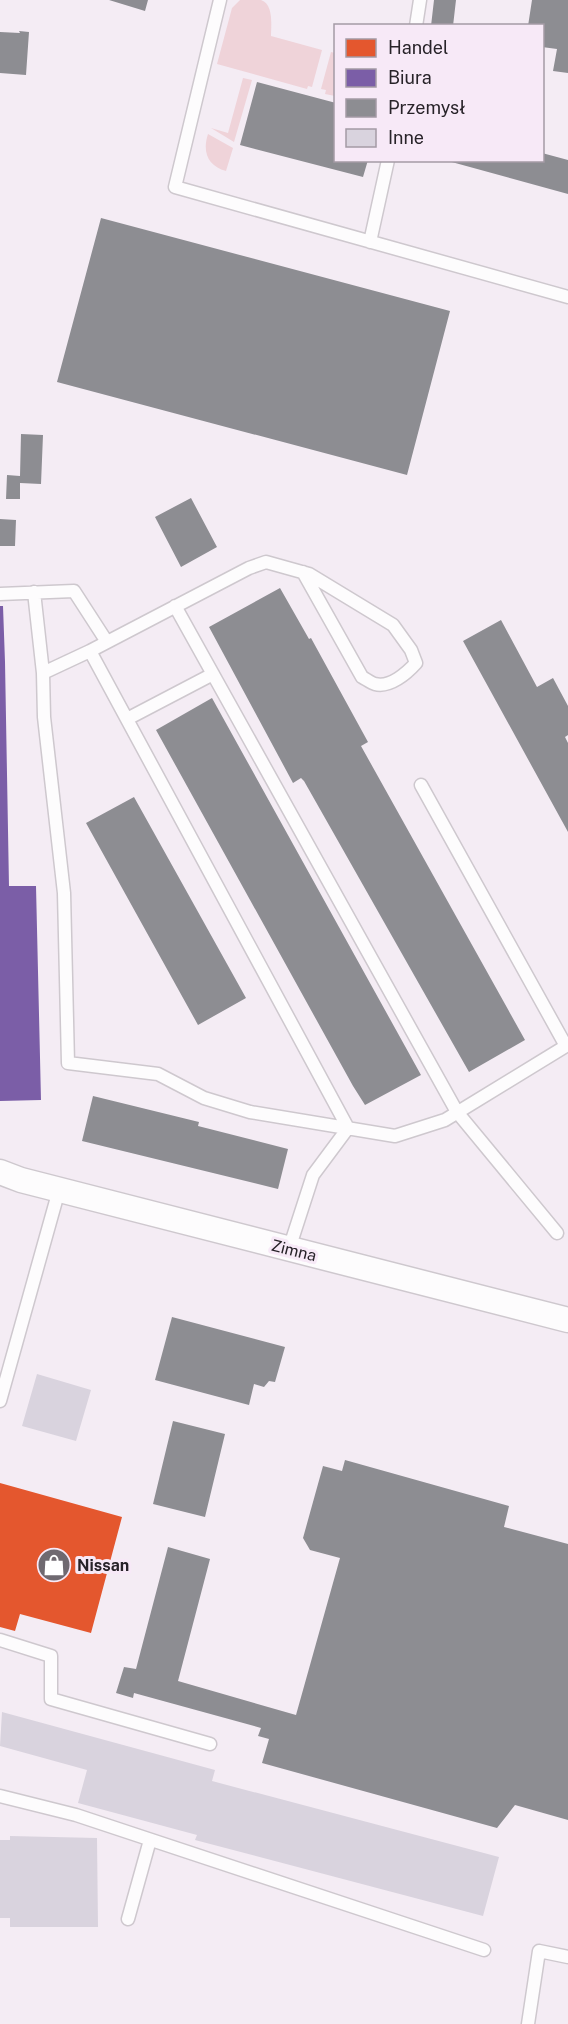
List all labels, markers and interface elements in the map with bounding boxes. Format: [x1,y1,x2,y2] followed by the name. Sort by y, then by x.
[334,24,544,162] legend
[388,37,448,58] text: Handel
[388,67,432,88] text: Biura
[388,97,466,118] text: Przemysł
[388,127,424,148] text: Inne
[269,1236,318,1265] street label: Zimna
[36,1547,72,1583] shop icon: Nissan
[77,1556,129,1575] place label: Nissan

